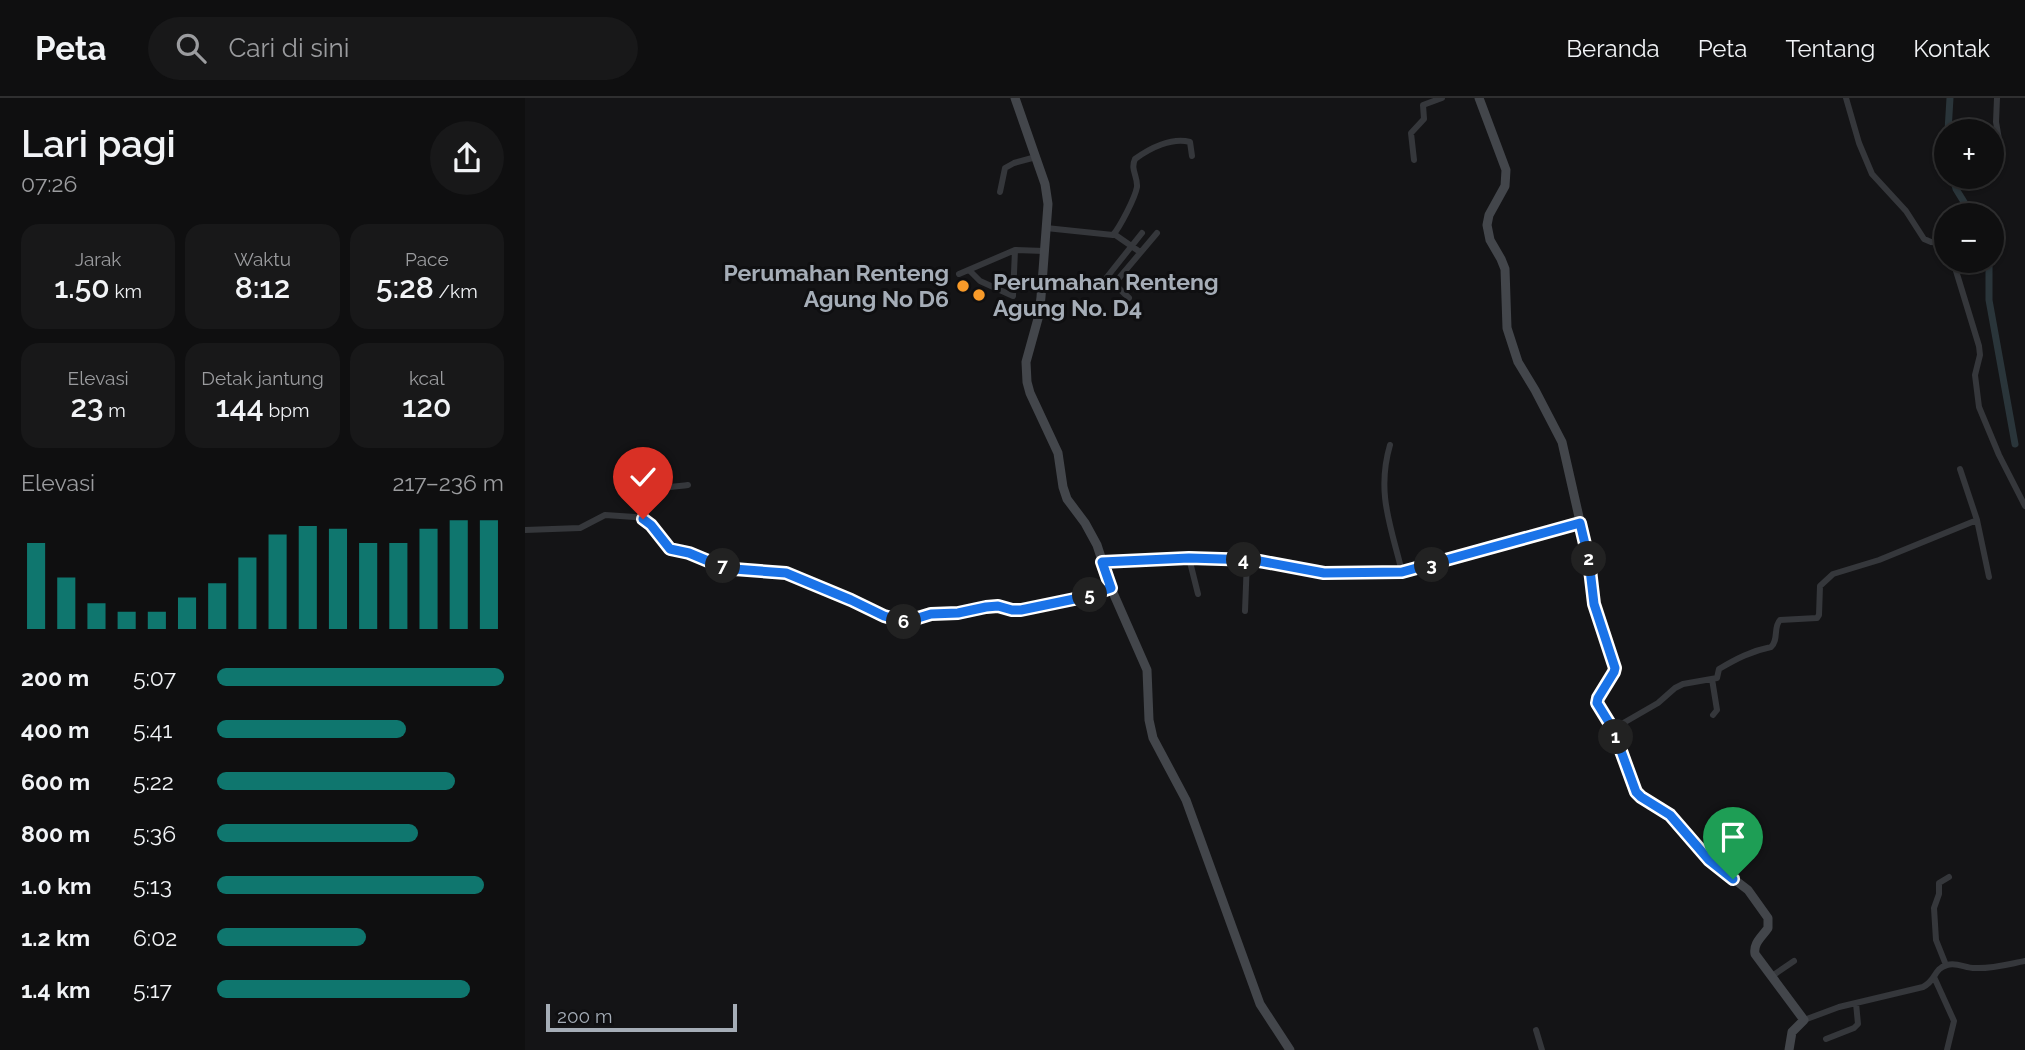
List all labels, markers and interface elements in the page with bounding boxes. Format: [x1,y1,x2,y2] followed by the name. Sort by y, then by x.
[148,17,638,80] search box
[35,29,106,68] text: Peta
[172,29,210,67] icon: search
[228,33,349,63] text: Cari di sini
[1566,34,1660,63] text: Beranda
[1698,34,1747,63] text: Peta
[1785,34,1875,63] text: Tentang
[1913,34,1990,63] text: Kontak
[1934,119,2004,273] map controls
[1934,119,2004,189] button: +
[21,121,176,166] text: Lari pagi
[430,121,504,195] button: share
[21,170,77,197] text: 07:26
[1934,203,2004,273] button: −
[75,248,121,270] text: Jarak
[234,248,291,270] text: Waktu
[405,248,449,270] text: Pace
[723,259,949,312] place label: Perumahan Renteng Agung No D6
[993,268,1219,321] place label: Perumahan Renteng Agung No. D4
[54,270,110,305] text: 1.50
[235,270,290,305] text: 8:12
[376,270,434,305] text: 5:28
[955,278,971,294] marker: Perumahan Renteng Agung No D6
[110,280,142,302] text: km
[434,280,478,302] text: /km
[971,287,987,303] marker: Perumahan Renteng Agung No. D4
[68,367,129,389] text: Elevasi
[201,367,324,389] text: Detak jantung
[409,367,445,389] text: kcal
[71,389,103,424] text: 23
[216,389,264,424] text: 144
[402,389,451,424] text: 120
[103,399,126,421] text: m
[264,399,309,421] text: bpm
[613,447,673,519] pin
[624,458,662,496] icon: check
[21,469,95,496] text: Elevasi
[393,469,504,496] text: 217–236 m
[1227,542,1261,578] pin: 4
[1571,542,1607,576] pin: 2
[1415,547,1450,582] pin: 3
[1583,547,1594,569] text: 2
[705,548,741,584] pin: 7
[1238,548,1249,570] text: 4
[1426,553,1437,575] text: 3
[717,554,728,576] text: 7
[1073,578,1107,612] pin: 5
[1084,583,1095,605] text: 5
[887,604,921,640] pin: 6
[898,610,909,632] text: 6
[21,664,89,691] text: 200 m
[133,664,176,691] text: 5:07
[21,716,89,743] text: 400 m
[133,716,172,743] text: 5:41
[1599,720,1633,754] pin: 1
[1611,725,1620,747] text: 1
[21,768,90,795] text: 600 m
[133,768,174,795] text: 5:22
[1703,807,1763,879] pin
[1714,818,1752,856] icon: arrive
[21,820,90,847] text: 800 m
[133,820,176,847] text: 5:36
[21,872,91,899] text: 1.0 km
[133,872,172,899] text: 5:13
[21,924,90,951] text: 1.2 km
[133,924,177,951] text: 6:02
[21,976,90,1003] text: 1.4 km
[133,976,172,1003] text: 5:17
[546,1001,737,1033] scale bar
[557,1005,612,1027] text: 200 m

